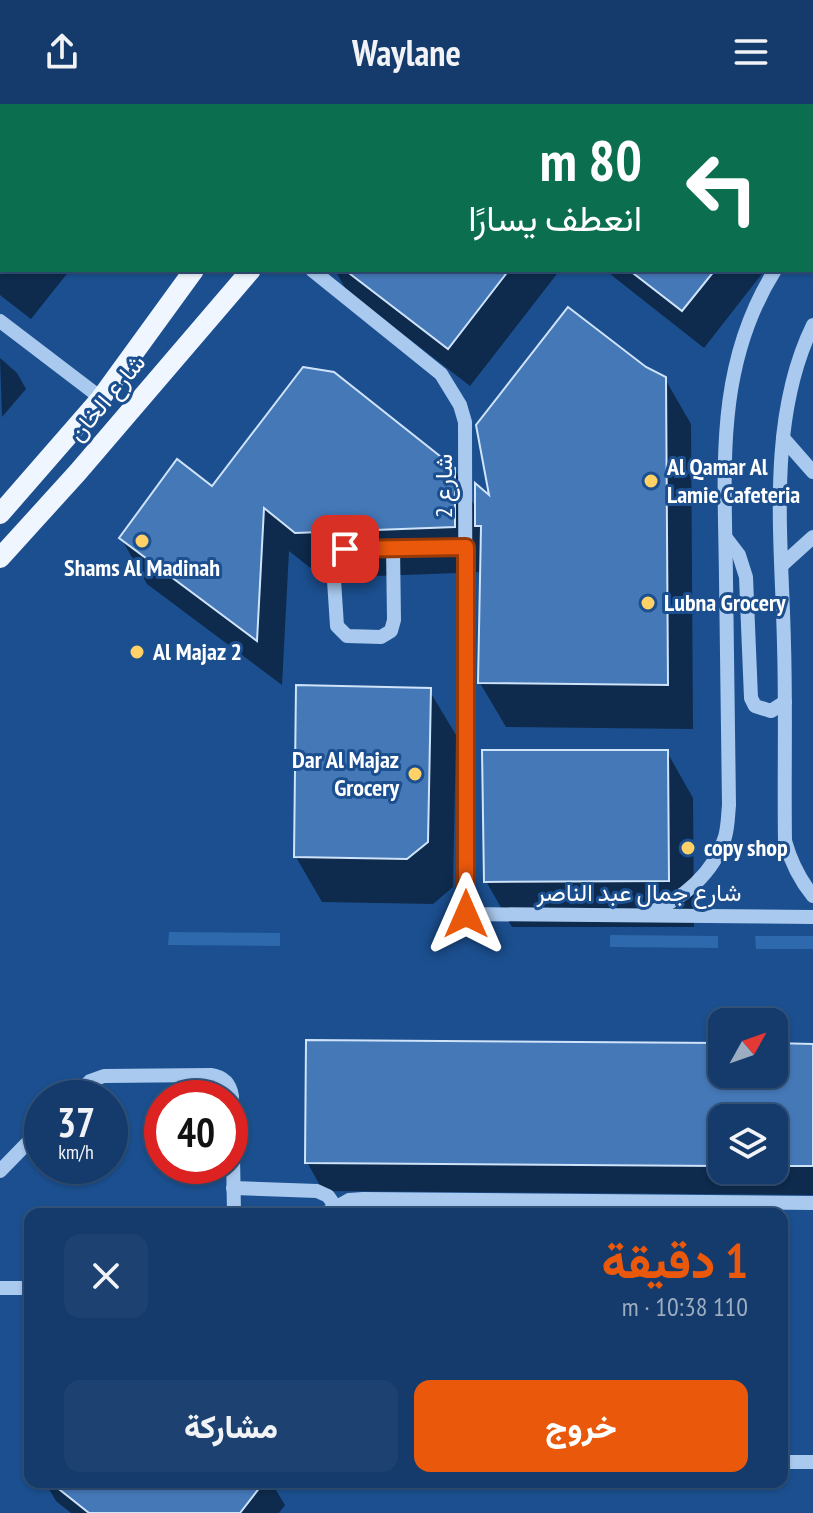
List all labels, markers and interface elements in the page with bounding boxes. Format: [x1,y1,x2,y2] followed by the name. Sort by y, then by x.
[352,29,461,76] text: Waylane
[40,30,84,74] icon: share
[729,30,773,74] icon: menu
[540,124,642,196] text: 80 m
[670,136,774,240] icon: left
[468,194,642,241] text: انعطف يسارًا
[61,348,153,448] street label: شارع الخان
[666,451,800,510] place label: Al Qamar Al Lamie Cafeteria
[428,454,460,518] street label: شارع 2
[642,472,660,490] marker: Al Qamar Al Lamie Cafeteria
[311,515,379,583] pin
[323,527,367,571] icon: arrive
[133,532,151,550] marker: Shams Al Madinah
[64,552,220,583] place label: Shams Al Madinah
[664,587,786,618] place label: Lubna Grocery
[639,594,657,612] marker: Lubna Grocery
[152,636,242,667] place label: Al Majaz 2
[128,643,146,661] marker: Al Majaz 2
[292,744,399,803] place label: Dar Al Majaz Grocery
[406,765,424,783] marker: Dar Al Majaz Grocery
[704,832,788,863] place label: copy shop
[679,839,697,857] marker: copy shop
[424,872,508,956] position arrow
[536,877,741,909] street label: شارع جمال عبد الناصر
[708,1008,788,1088] north arrow
[708,1008,788,1184] map controls
[144,1080,248,1184] speed limit sign: 40
[57,1096,95,1148] text: 37
[708,1104,788,1184] button: layers
[58,1139,94,1165] text: km/h
[602,1229,748,1291] text: 1 دقيقة
[64,1234,148,1318] button: close
[622,1290,748,1323] text: 110 m · 10:38
[64,1380,398,1472] button: مشاركة
[414,1380,748,1472] button: خروج

